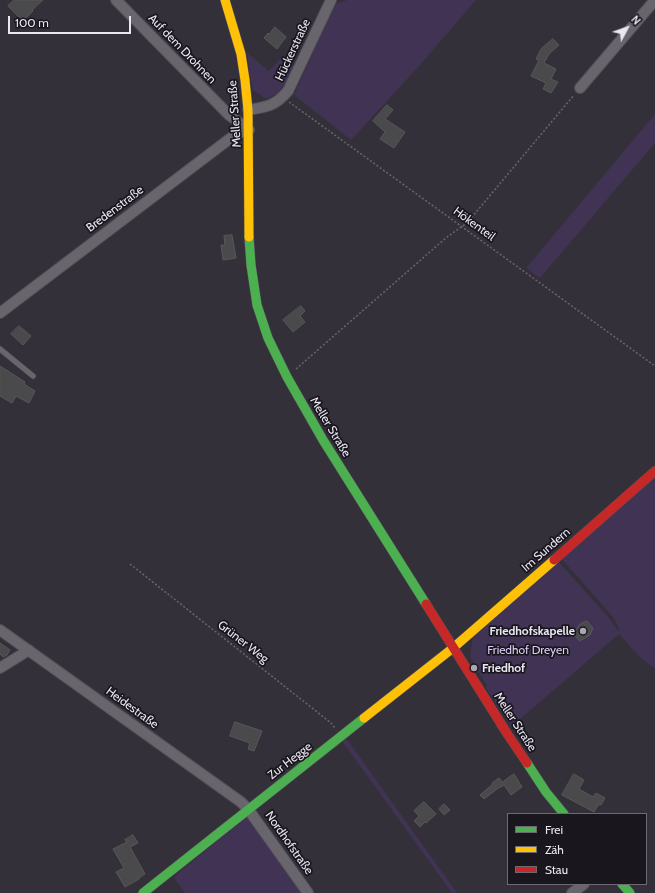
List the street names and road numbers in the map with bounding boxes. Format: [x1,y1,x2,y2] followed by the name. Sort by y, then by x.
[145,11,219,87] street label: Auf dem Drohnen
[272,17,314,83] street label: Hückerstraße
[225,80,245,148] street label: Meller Straße
[84,183,146,235] street label: Bredenstraße
[450,204,498,244] street label: Hökenteil
[306,394,354,460] street label: Meller Straße
[519,525,573,575] street label: Im Sundern
[215,618,271,666] street label: Grüner Weg
[103,684,161,732] street label: Heidestraße
[491,690,539,754] street label: Meller Straße
[265,739,315,783] street label: Zur Hegge
[262,809,316,877] street label: Nordhofstraße

